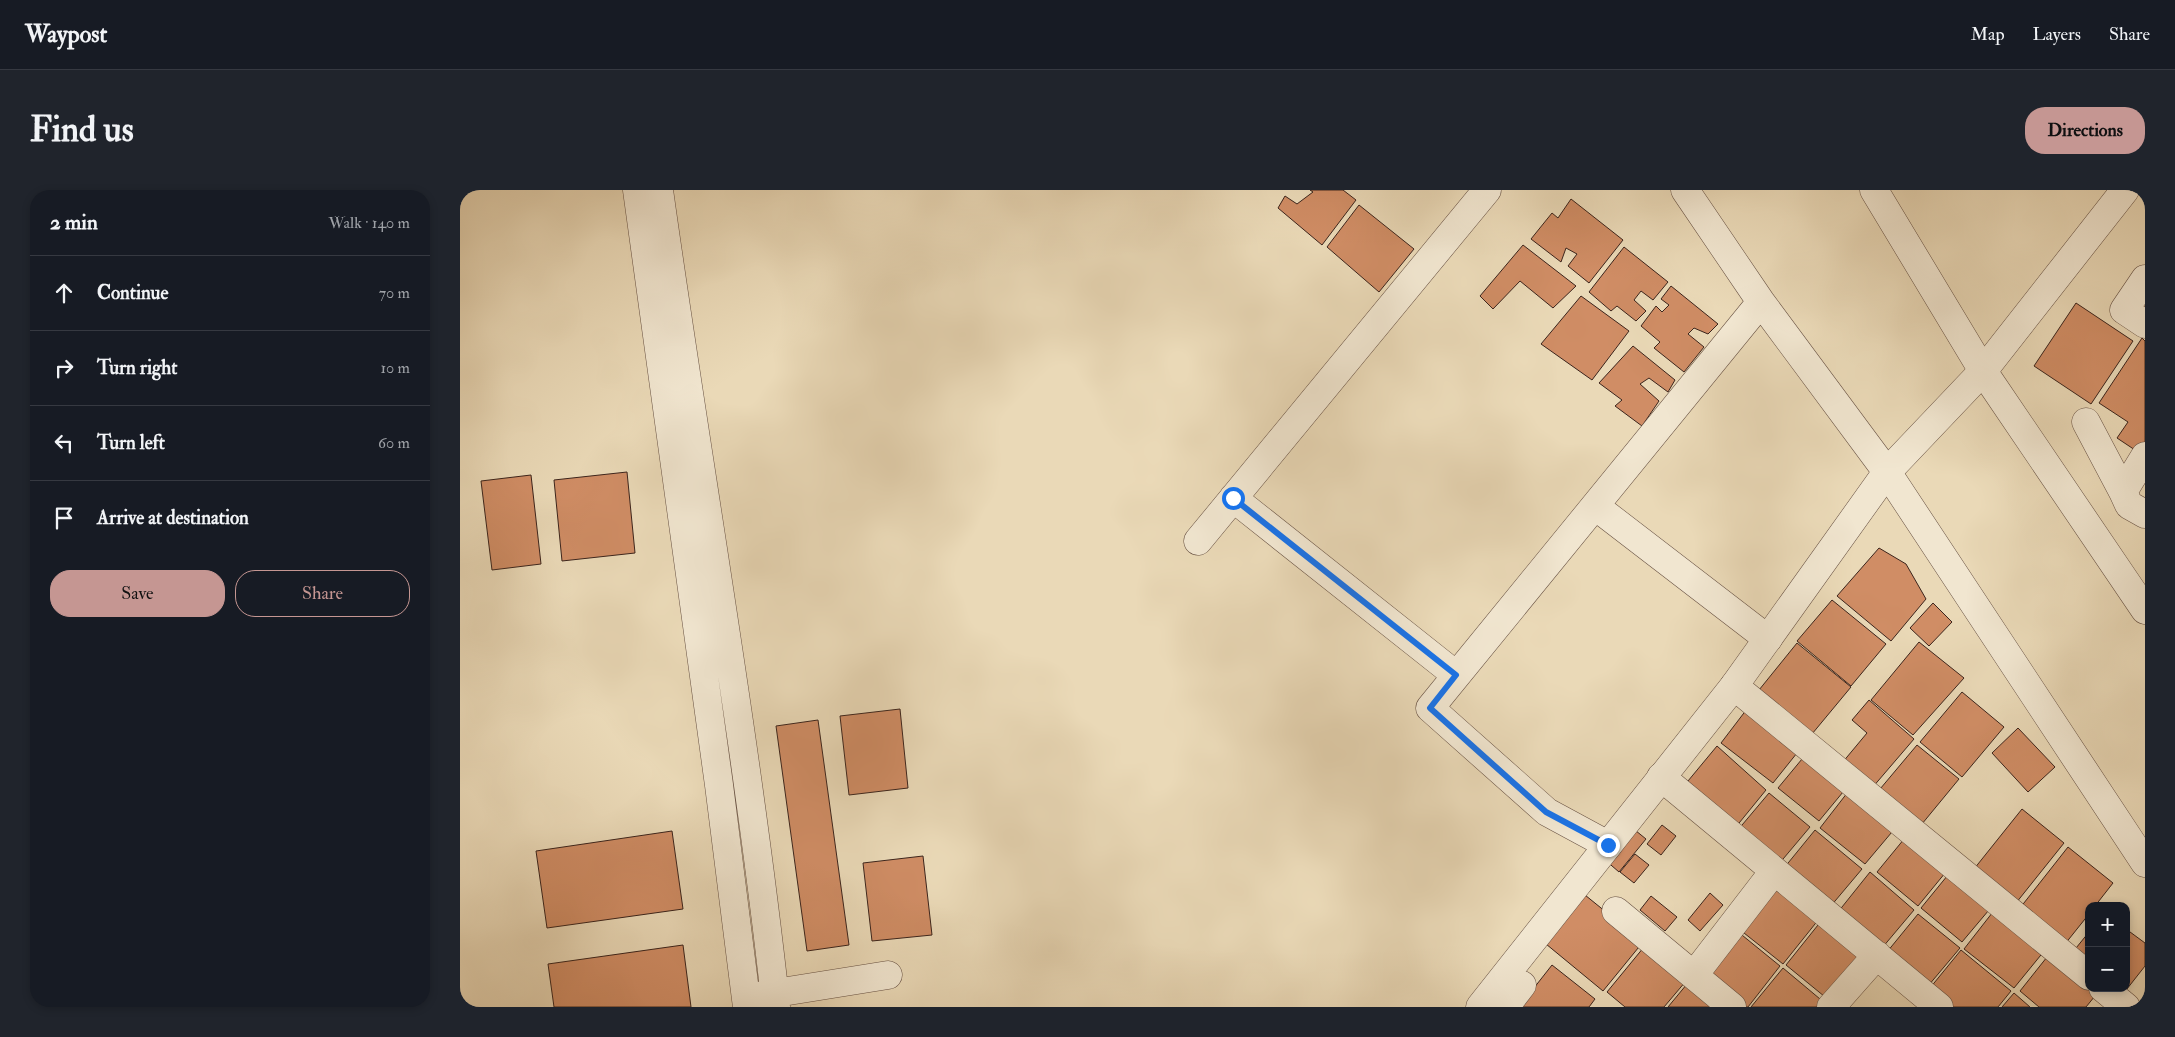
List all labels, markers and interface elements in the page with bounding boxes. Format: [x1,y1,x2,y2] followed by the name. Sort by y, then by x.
[25,19,107,50] text: Waypost
[1971,23,2005,46] text: Map
[2033,23,2081,46] text: Layers
[2109,23,2150,46] text: Share
[2025,107,2145,154] button: Directions
[30,108,134,152] text: Find us
[50,209,98,236] text: 2 min
[329,213,410,233] text: Walk · 140 m
[50,279,78,307] icon: ahead
[97,281,168,305] text: Continue
[379,283,410,303] text: 70 m
[50,354,78,382] icon: right
[97,356,177,380] text: Turn right
[380,358,410,378] text: 10 m
[50,429,78,457] icon: left
[97,431,165,455] text: Turn left
[378,433,410,453] text: 60 m
[1222,487,1245,510] route start
[50,504,78,532] icon: arrive
[97,506,249,530] text: Arrive at destination
[50,570,225,617] button: Save
[235,570,410,617] button: Share
[1597,834,1620,857] route end
[2085,902,2130,992] map controls
[2085,902,2130,947] button: +
[2085,947,2130,992] button: −

